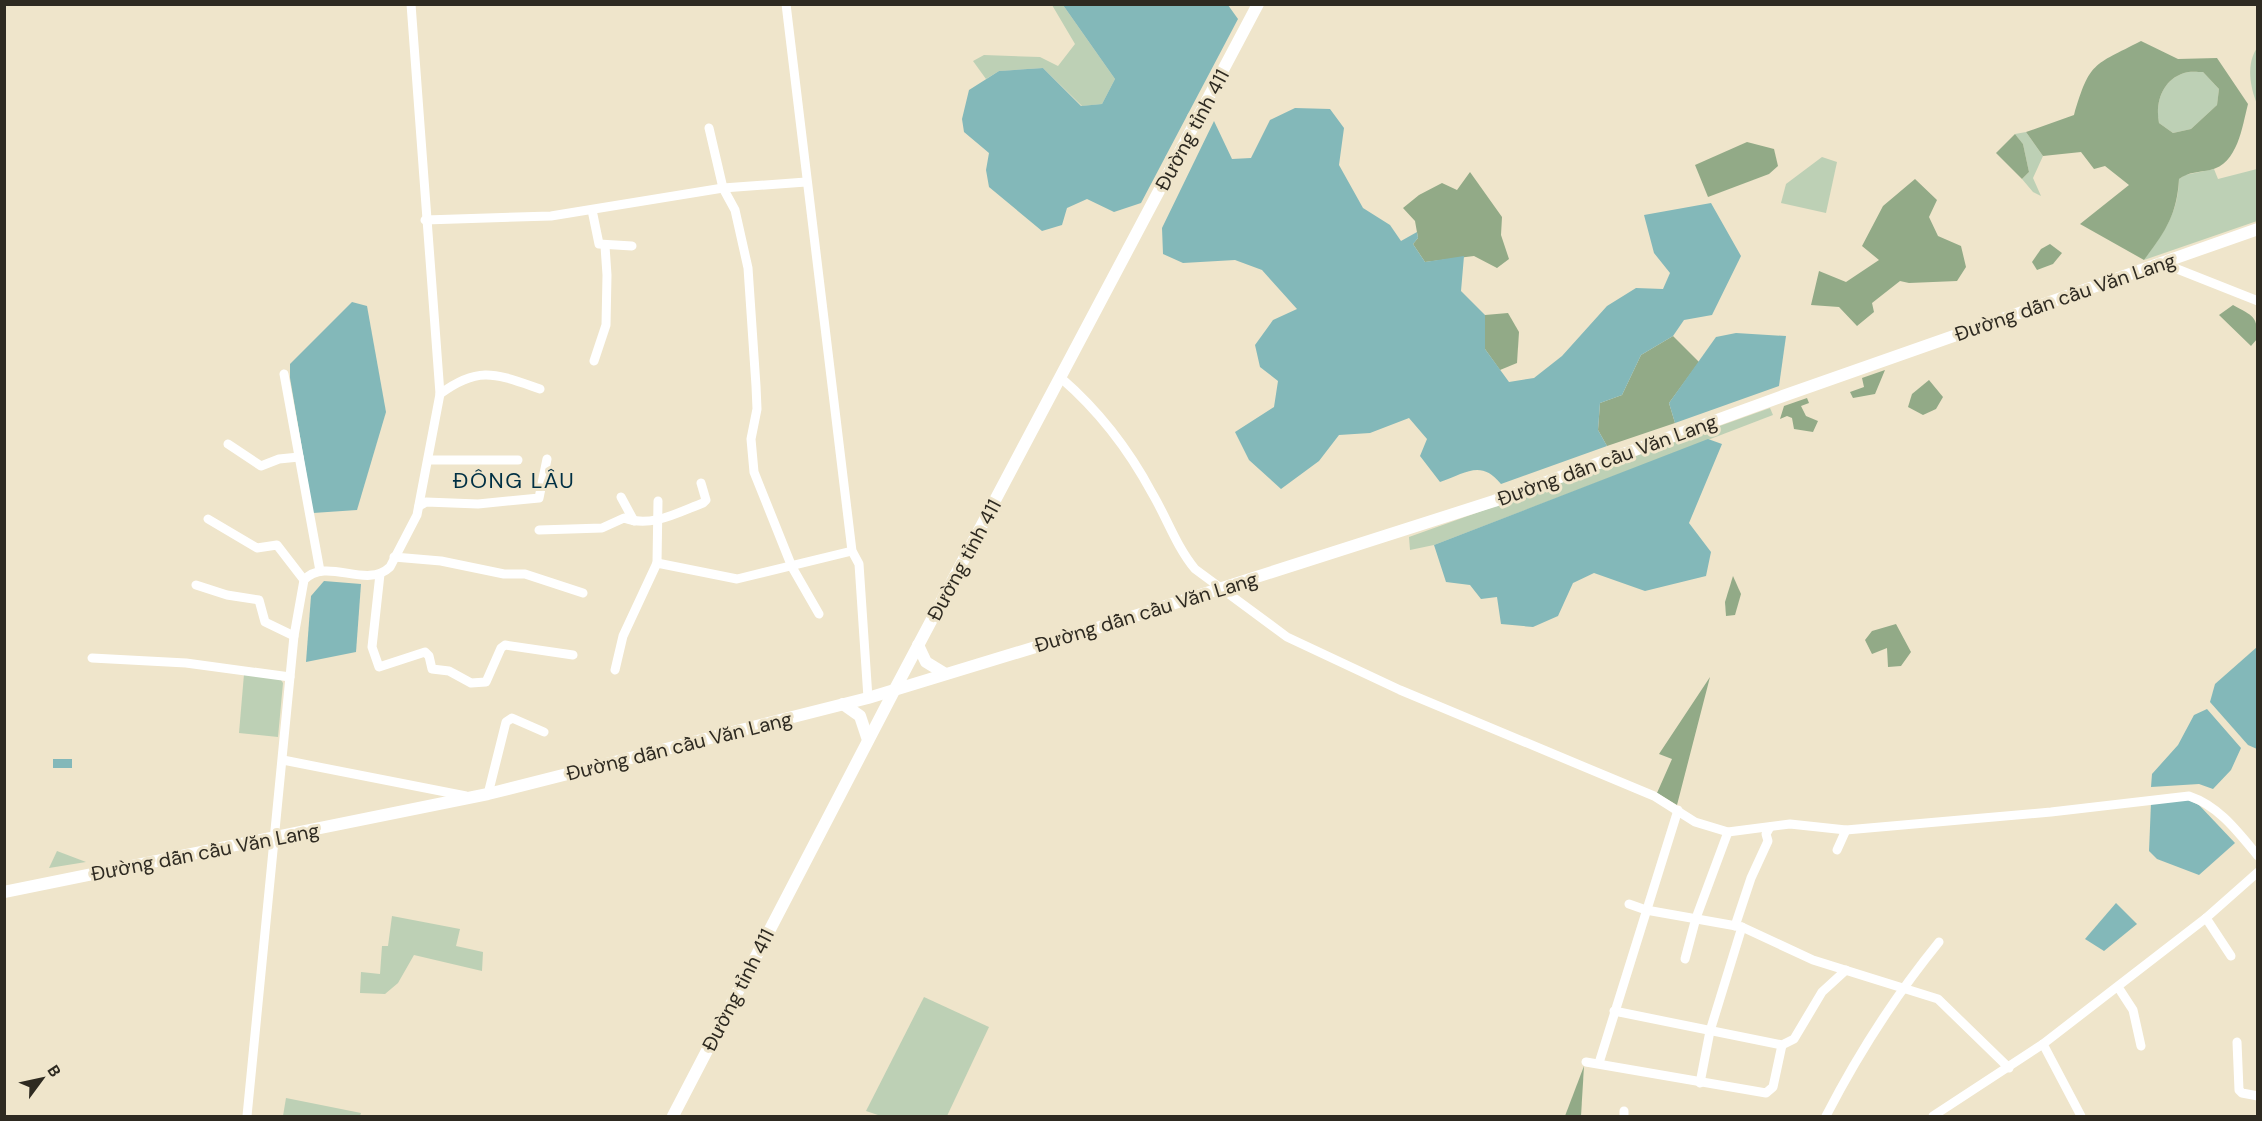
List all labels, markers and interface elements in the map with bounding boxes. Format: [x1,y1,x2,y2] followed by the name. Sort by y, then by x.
[1149,65,1235,195] street label: Đường tỉnh 411
[1951,247,2179,347] street label: Đường dẫn cầu Văn Lang
[1494,408,1720,512] street label: Đường dẫn cầu Văn Lang
[453,466,575,495] district label: ĐÔNG LÂU
[921,495,1007,625] street label: Đường tỉnh 411
[1031,566,1261,658] street label: Đường dẫn cầu Văn Lang
[563,705,795,787] street label: Đường dẫn cầu Văn Lang
[89,817,321,887] street label: Đường dẫn cầu Văn Lang
[696,924,780,1056] street label: Đường tỉnh 411
[12,1049,72,1109] north arrow
[43,1061,66,1081] text: B

